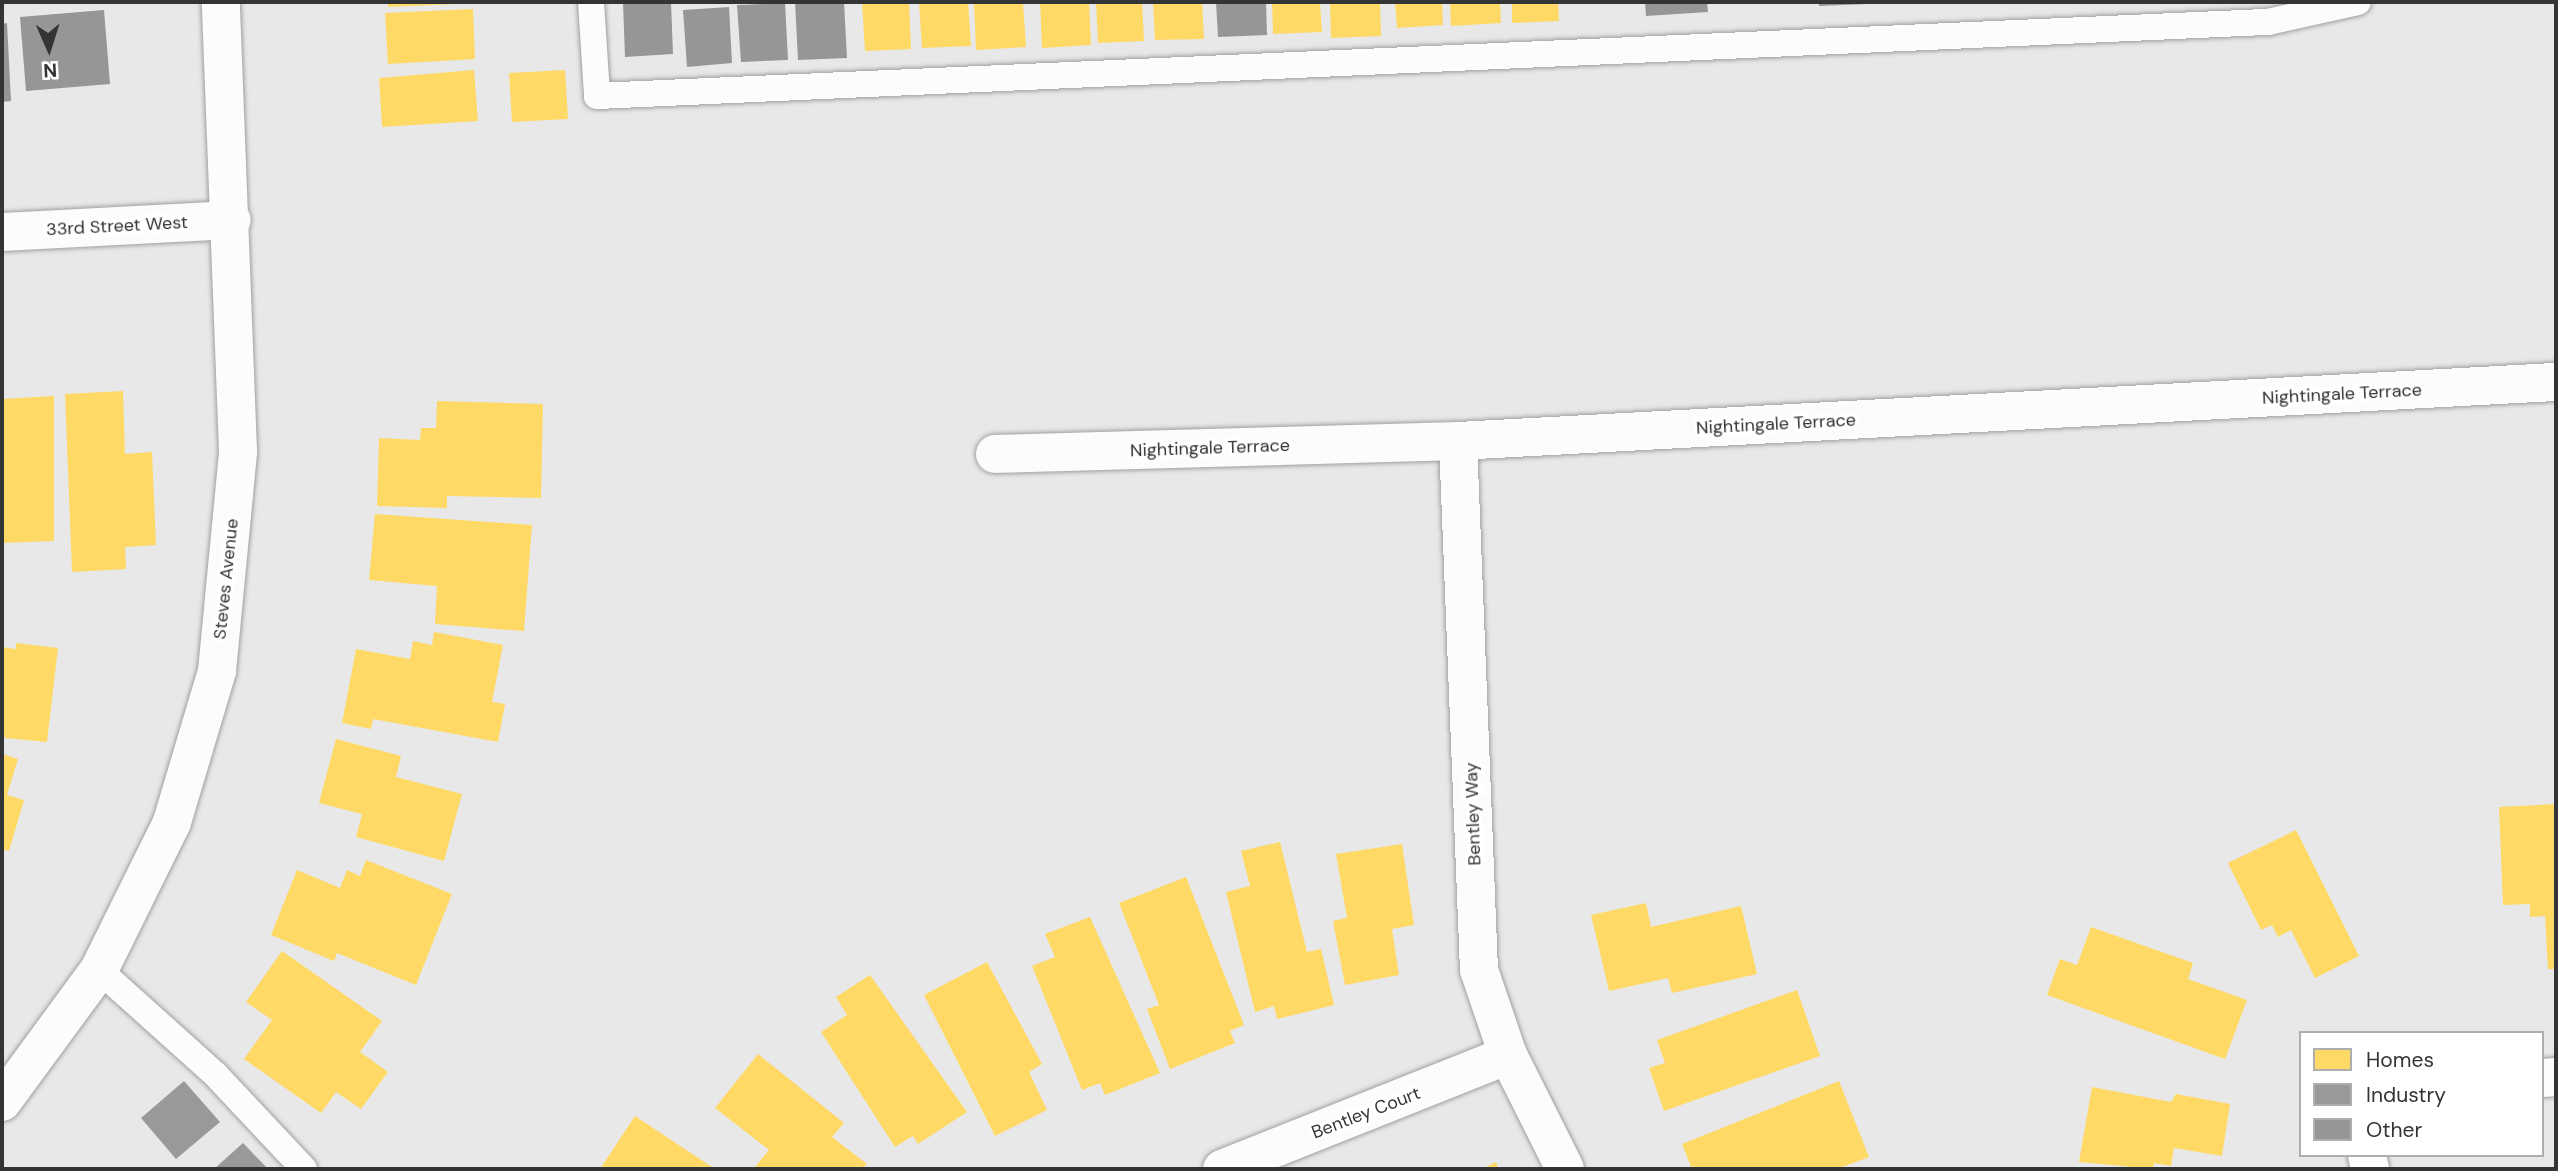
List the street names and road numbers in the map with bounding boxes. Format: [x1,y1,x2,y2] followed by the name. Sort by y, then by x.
[46,212,188,240] street label: 33rd Street West
[2262,379,2422,409] street label: Nightingale Terrace
[1696,409,1856,439] street label: Nightingale Terrace
[1130,434,1290,462] street label: Nightingale Terrace
[209,518,243,640] street label: Steves Avenue
[1460,762,1486,866] street label: Bentley Way
[1309,1082,1423,1144] street label: Bentley Court

